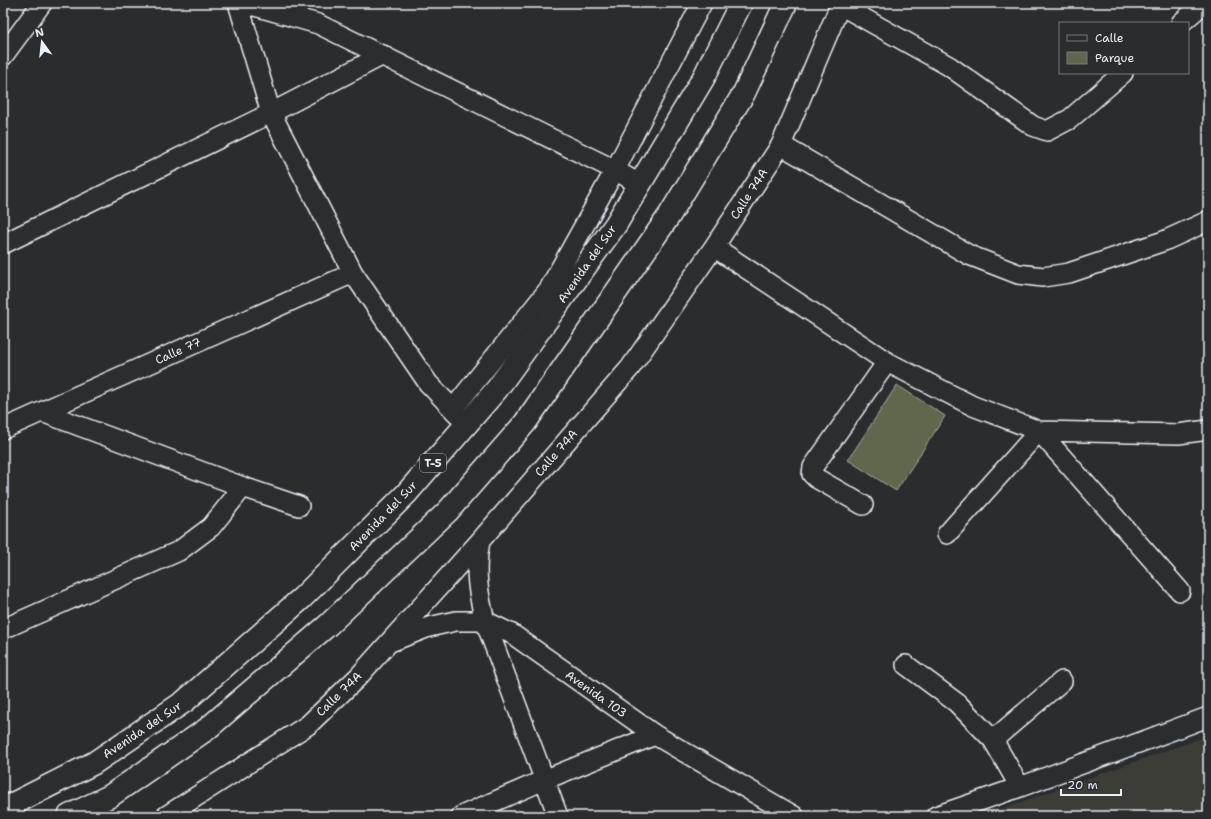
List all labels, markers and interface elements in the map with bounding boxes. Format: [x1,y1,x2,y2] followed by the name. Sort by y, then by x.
[22,22,62,62] north arrow
[1059,22,1189,74] legend
[33,24,46,41] text: N
[1095,30,1124,46] text: Calle
[1095,50,1134,66] text: Parque
[727,165,772,223] street label: Calle 74A
[554,222,620,306] street label: Avenida del Sur
[152,334,204,368] street label: Calle 77
[531,426,581,480] street label: Calle 74A
[420,454,446,472] road number: T-5
[345,477,421,555] street label: Avenida del Sur
[562,667,630,721] street label: Avenida 103
[313,668,365,720] street label: Calle 74A
[99,697,185,762] street label: Avenida del Sur
[1061,771,1121,797] scale bar
[1067,777,1098,793] text: 20 m

